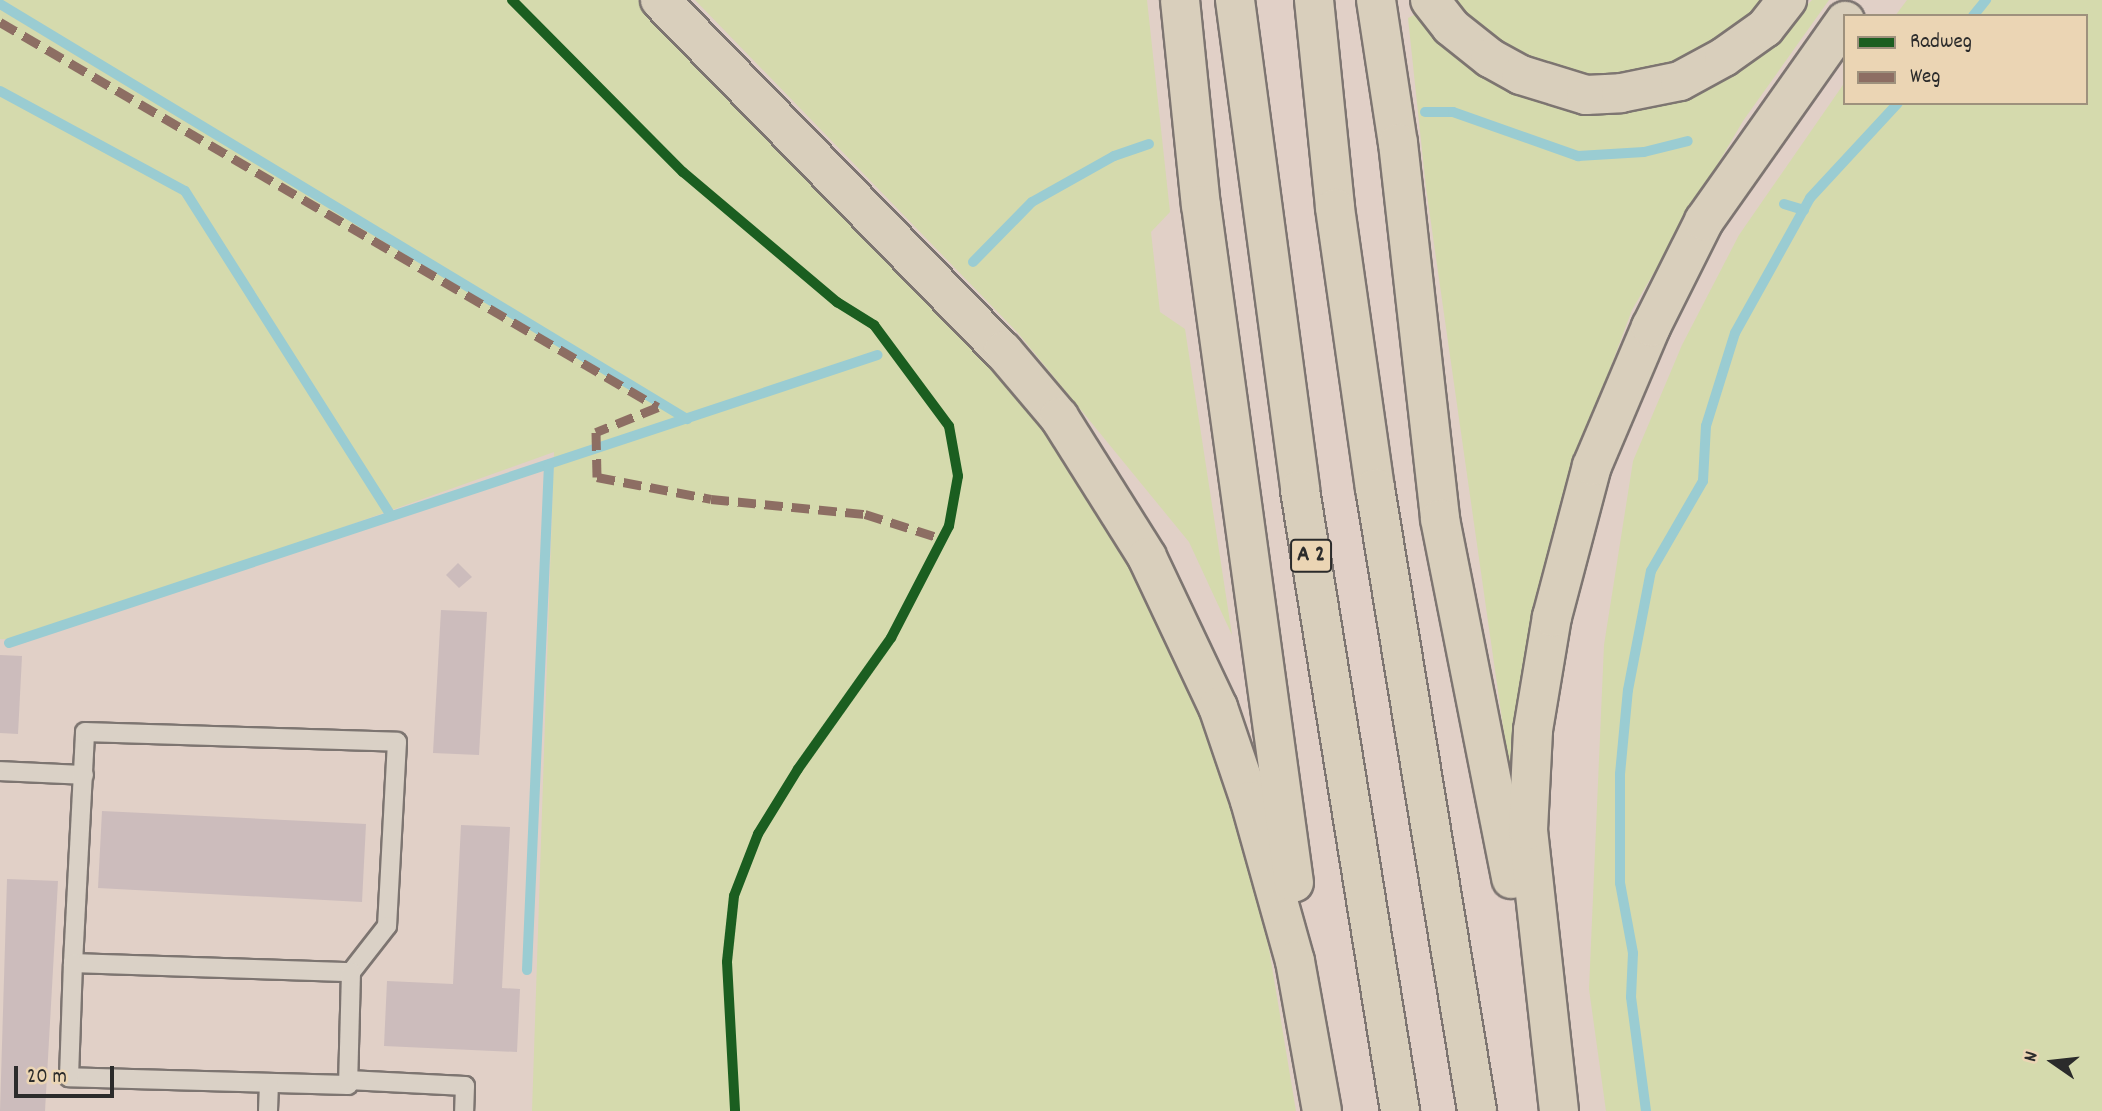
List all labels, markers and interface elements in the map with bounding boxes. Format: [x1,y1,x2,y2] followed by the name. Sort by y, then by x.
[1843,14,2088,105] legend
[1910,28,1972,58] text: Radweg
[1910,63,1941,93] text: Weg
[1290,536,1332,576] road number: A 2
[2018,1027,2088,1097] north arrow
[2018,1049,2046,1065] text: N
[18,1052,117,1096] scale bar
[27,1063,67,1093] text: 20 m

